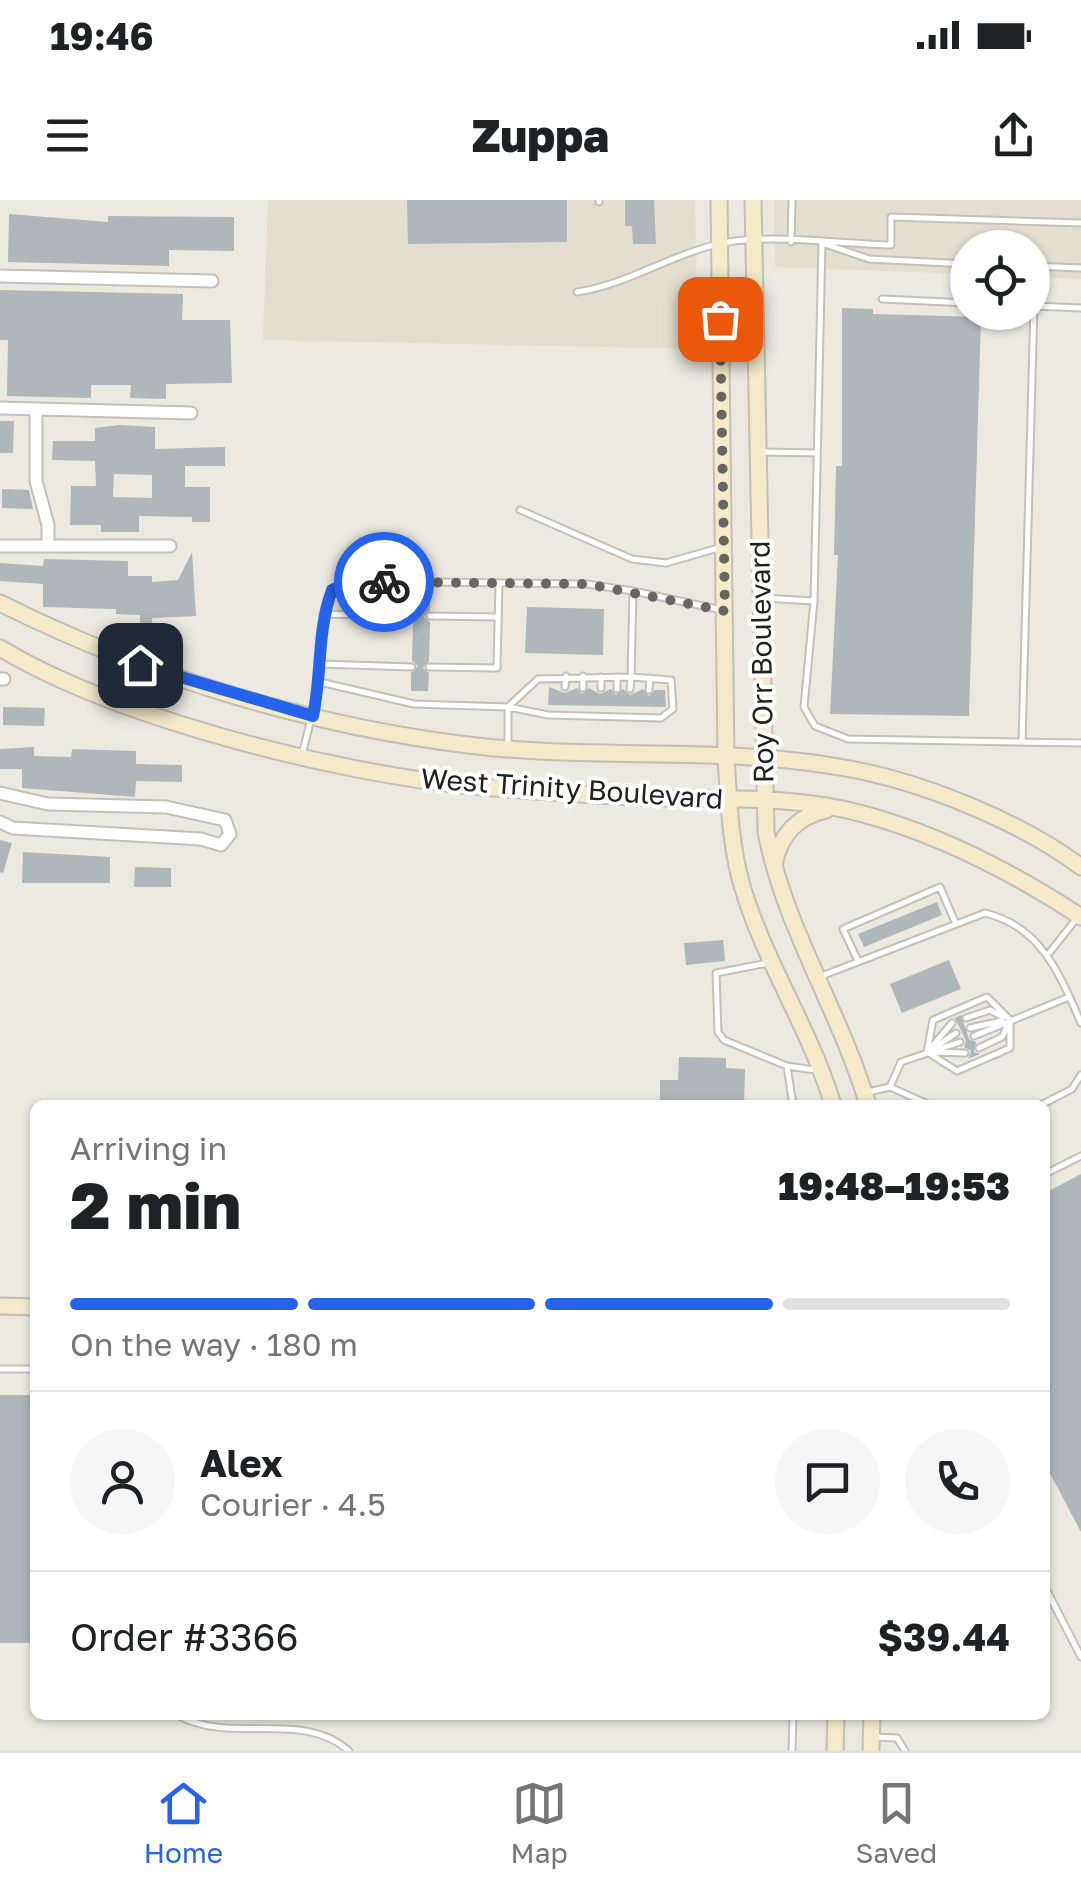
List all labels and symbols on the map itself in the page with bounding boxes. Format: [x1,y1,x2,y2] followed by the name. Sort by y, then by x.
[678,277,763,362] pin
[334,532,434,632] courier
[742,540,780,784] street label: Roy Orr Boulevard
[98,623,183,708] pin
[420,761,724,815] street label: West Trinity Boulevard

